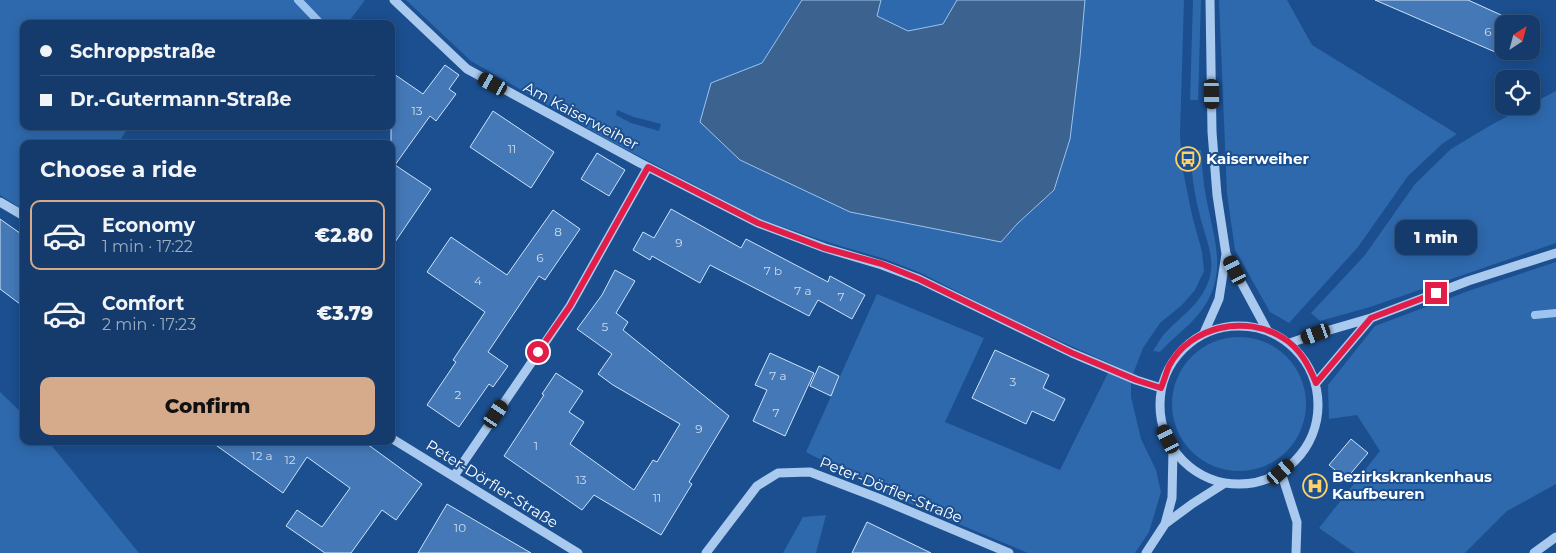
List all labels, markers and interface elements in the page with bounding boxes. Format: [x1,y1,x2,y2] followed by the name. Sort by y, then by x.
[1495,15,1540,60] north arrow
[1495,15,1540,115] map controls
[1484,24,1492,39] house number: 6
[70,40,216,63] text: Schroppstraße
[476,70,509,98] car
[1495,70,1540,115] button: locate
[520,77,642,154] street label: Am Kaiserweiher
[1204,79,1219,109] car
[70,88,291,111] text: Dr.-Gutermann-Straße
[411,103,423,118] house number: 13
[508,141,516,156] house number: 11
[1175,146,1201,172] bus stop icon: Kaiserweiher
[1206,149,1310,168] place label: Kaiserweiher
[40,156,197,183] text: Choose a ride
[42,213,87,258] icon: car
[102,214,195,237] text: Economy
[1395,220,1477,256] callout: 1 min
[315,224,373,247] text: €2.80
[554,224,562,239] house number: 8
[1414,228,1458,247] text: 1 min
[675,235,683,250] house number: 9
[102,237,193,256] text: 1 min · 17:22
[536,250,544,265] house number: 6
[1221,253,1248,287] car
[764,263,782,278] house number: 7 b
[474,273,482,288] house number: 4
[1425,282,1447,304] route end
[794,283,812,298] house number: 7 a
[837,289,845,304] house number: 7
[42,291,87,336] icon: car
[102,292,184,315] text: Comfort
[317,302,373,325] text: €3.79
[102,315,196,334] text: 2 min · 17:23
[602,319,609,334] house number: 5
[1299,322,1332,346] car
[527,341,549,363] route start
[769,368,787,383] house number: 7 a
[1010,374,1017,389] house number: 3
[40,377,375,435] button: Confirm
[455,387,462,402] house number: 2
[481,397,510,431] car
[772,405,780,420] house number: 7
[695,421,703,436] house number: 9
[1154,422,1181,456] car
[423,435,562,532] street label: Peter-Dörfler-Straße
[534,438,538,453] house number: 1
[251,448,273,463] house number: 12 a
[284,452,296,467] house number: 12
[817,452,965,527] street label: Peter-Dörfler-Straße
[1264,456,1297,488] car
[1332,467,1492,503] place label: Bezirkskrankenhaus Kaufbeuren
[575,472,587,487] house number: 13
[1302,473,1328,499] hospital icon: Bezirkskrankenhaus Kaufbeuren
[653,490,661,505] house number: 11
[454,520,466,535] house number: 10

